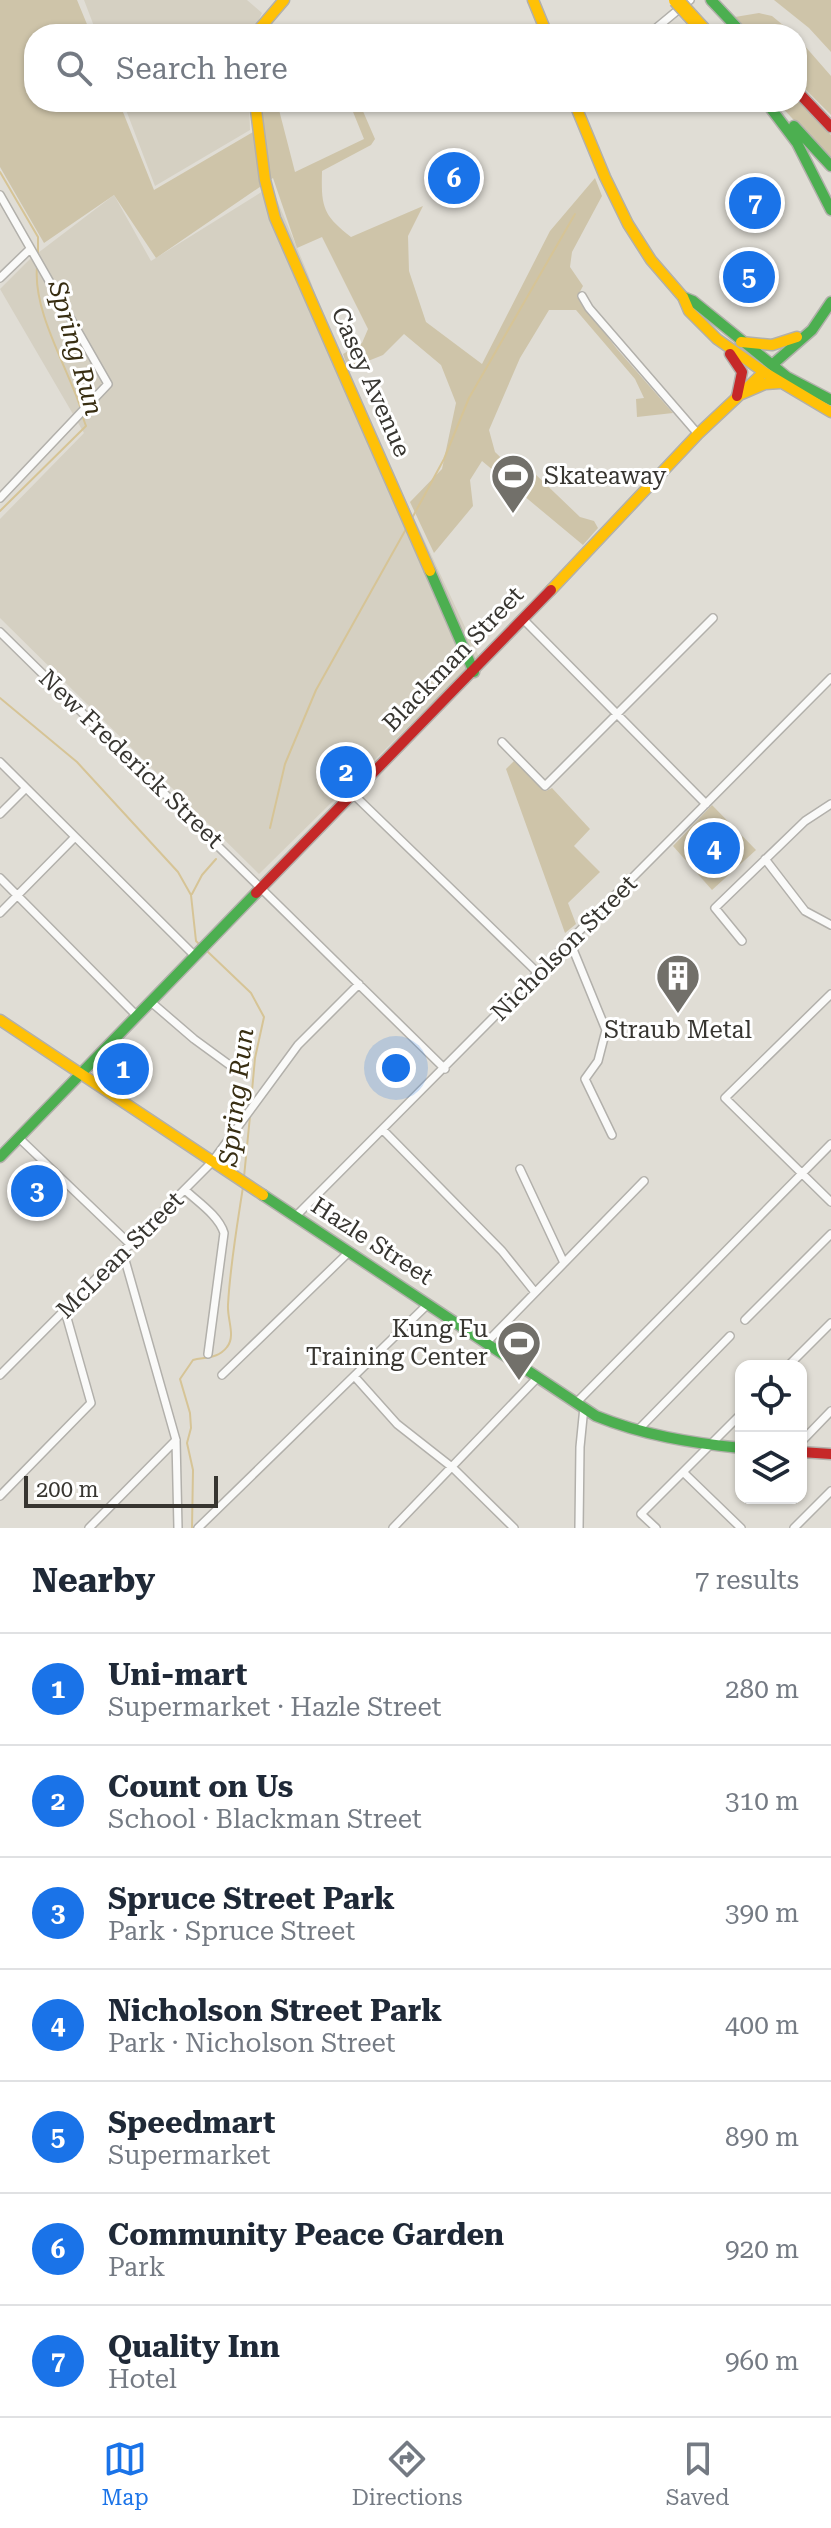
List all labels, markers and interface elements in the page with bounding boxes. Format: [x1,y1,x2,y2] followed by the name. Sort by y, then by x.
[24,24,807,112] search box
[52,46,96,90] icon: search
[116,51,288,86] text: Search here
[428,148,480,208] pin: 6
[729,173,781,233] pin: 7
[723,247,775,307] pin: 5
[42,276,110,419] water label: Spring Run
[326,303,416,461] street label: Casey Avenue
[489,452,537,515] sports icon: Skateaway
[544,462,667,490] place label: Skateaway
[377,581,529,737] street label: Blackman Street
[33,664,229,854] street label: New Frederick Street
[320,742,372,802] pin: 2
[688,818,740,878] pin: 4
[485,869,643,1027] street label: Nicholson Street
[654,952,702,1015] building icon: Straub Metal
[604,1016,752,1044] place label: Straub Metal
[213,1026,259,1169] water label: Spring Run
[97,1039,149,1099] pin: 1
[376,1048,416,1088] your location
[11,1161,63,1221] pin: 3
[51,1186,189,1324] street label: McLean Street
[306,1191,438,1291] street label: Hazle Street
[306,1315,488,1371] place label: Kung Fu Training Center
[495,1319,543,1382] sports icon: Kung Fu Training Center
[735,1360,807,1504] map controls
[735,1360,807,1432] button: locate
[735,1432,807,1504] button: layers
[24,1472,218,1508] scale bar
[36,1477,99,1502] text: 200 m
[32,1560,155,1600] text: Nearby
[695,1565,799,1595] text: 7 results
[108,1657,247,1692] text: Uni-mart
[51,1674,65,1704] text: 1
[725,1674,799,1704] text: 280 m
[108,1692,441,1722] text: Supermarket · Hazle Street
[108,1769,293,1804] text: Count on Us
[51,1786,65,1816] text: 2
[725,1786,799,1816] text: 310 m
[108,1804,422,1834] text: School · Blackman Street
[108,1881,395,1916] text: Spruce Street Park
[51,1898,65,1928] text: 3
[725,1898,799,1928] text: 390 m
[108,1916,355,1946] text: Park · Spruce Street
[108,1993,442,2028] text: Nicholson Street Park
[51,2010,65,2040] text: 4
[725,2010,799,2040] text: 400 m
[108,2028,396,2058] text: Park · Nicholson Street
[108,2105,275,2140] text: Speedmart
[51,2122,65,2152] text: 5
[725,2122,799,2152] text: 890 m
[108,2140,271,2170] text: Supermarket
[108,2217,504,2252] text: Community Peace Garden
[51,2234,65,2264] text: 6
[725,2234,799,2264] text: 920 m
[108,2252,165,2282] text: Park
[108,2329,280,2364] text: Quality Inn
[51,2346,65,2376] text: 7
[725,2346,799,2376] text: 960 m
[108,2364,177,2394] text: Hotel
[102,2437,149,2510] tab: Map
[352,2437,462,2510] tab: Directions
[666,2437,729,2510] tab: Saved

